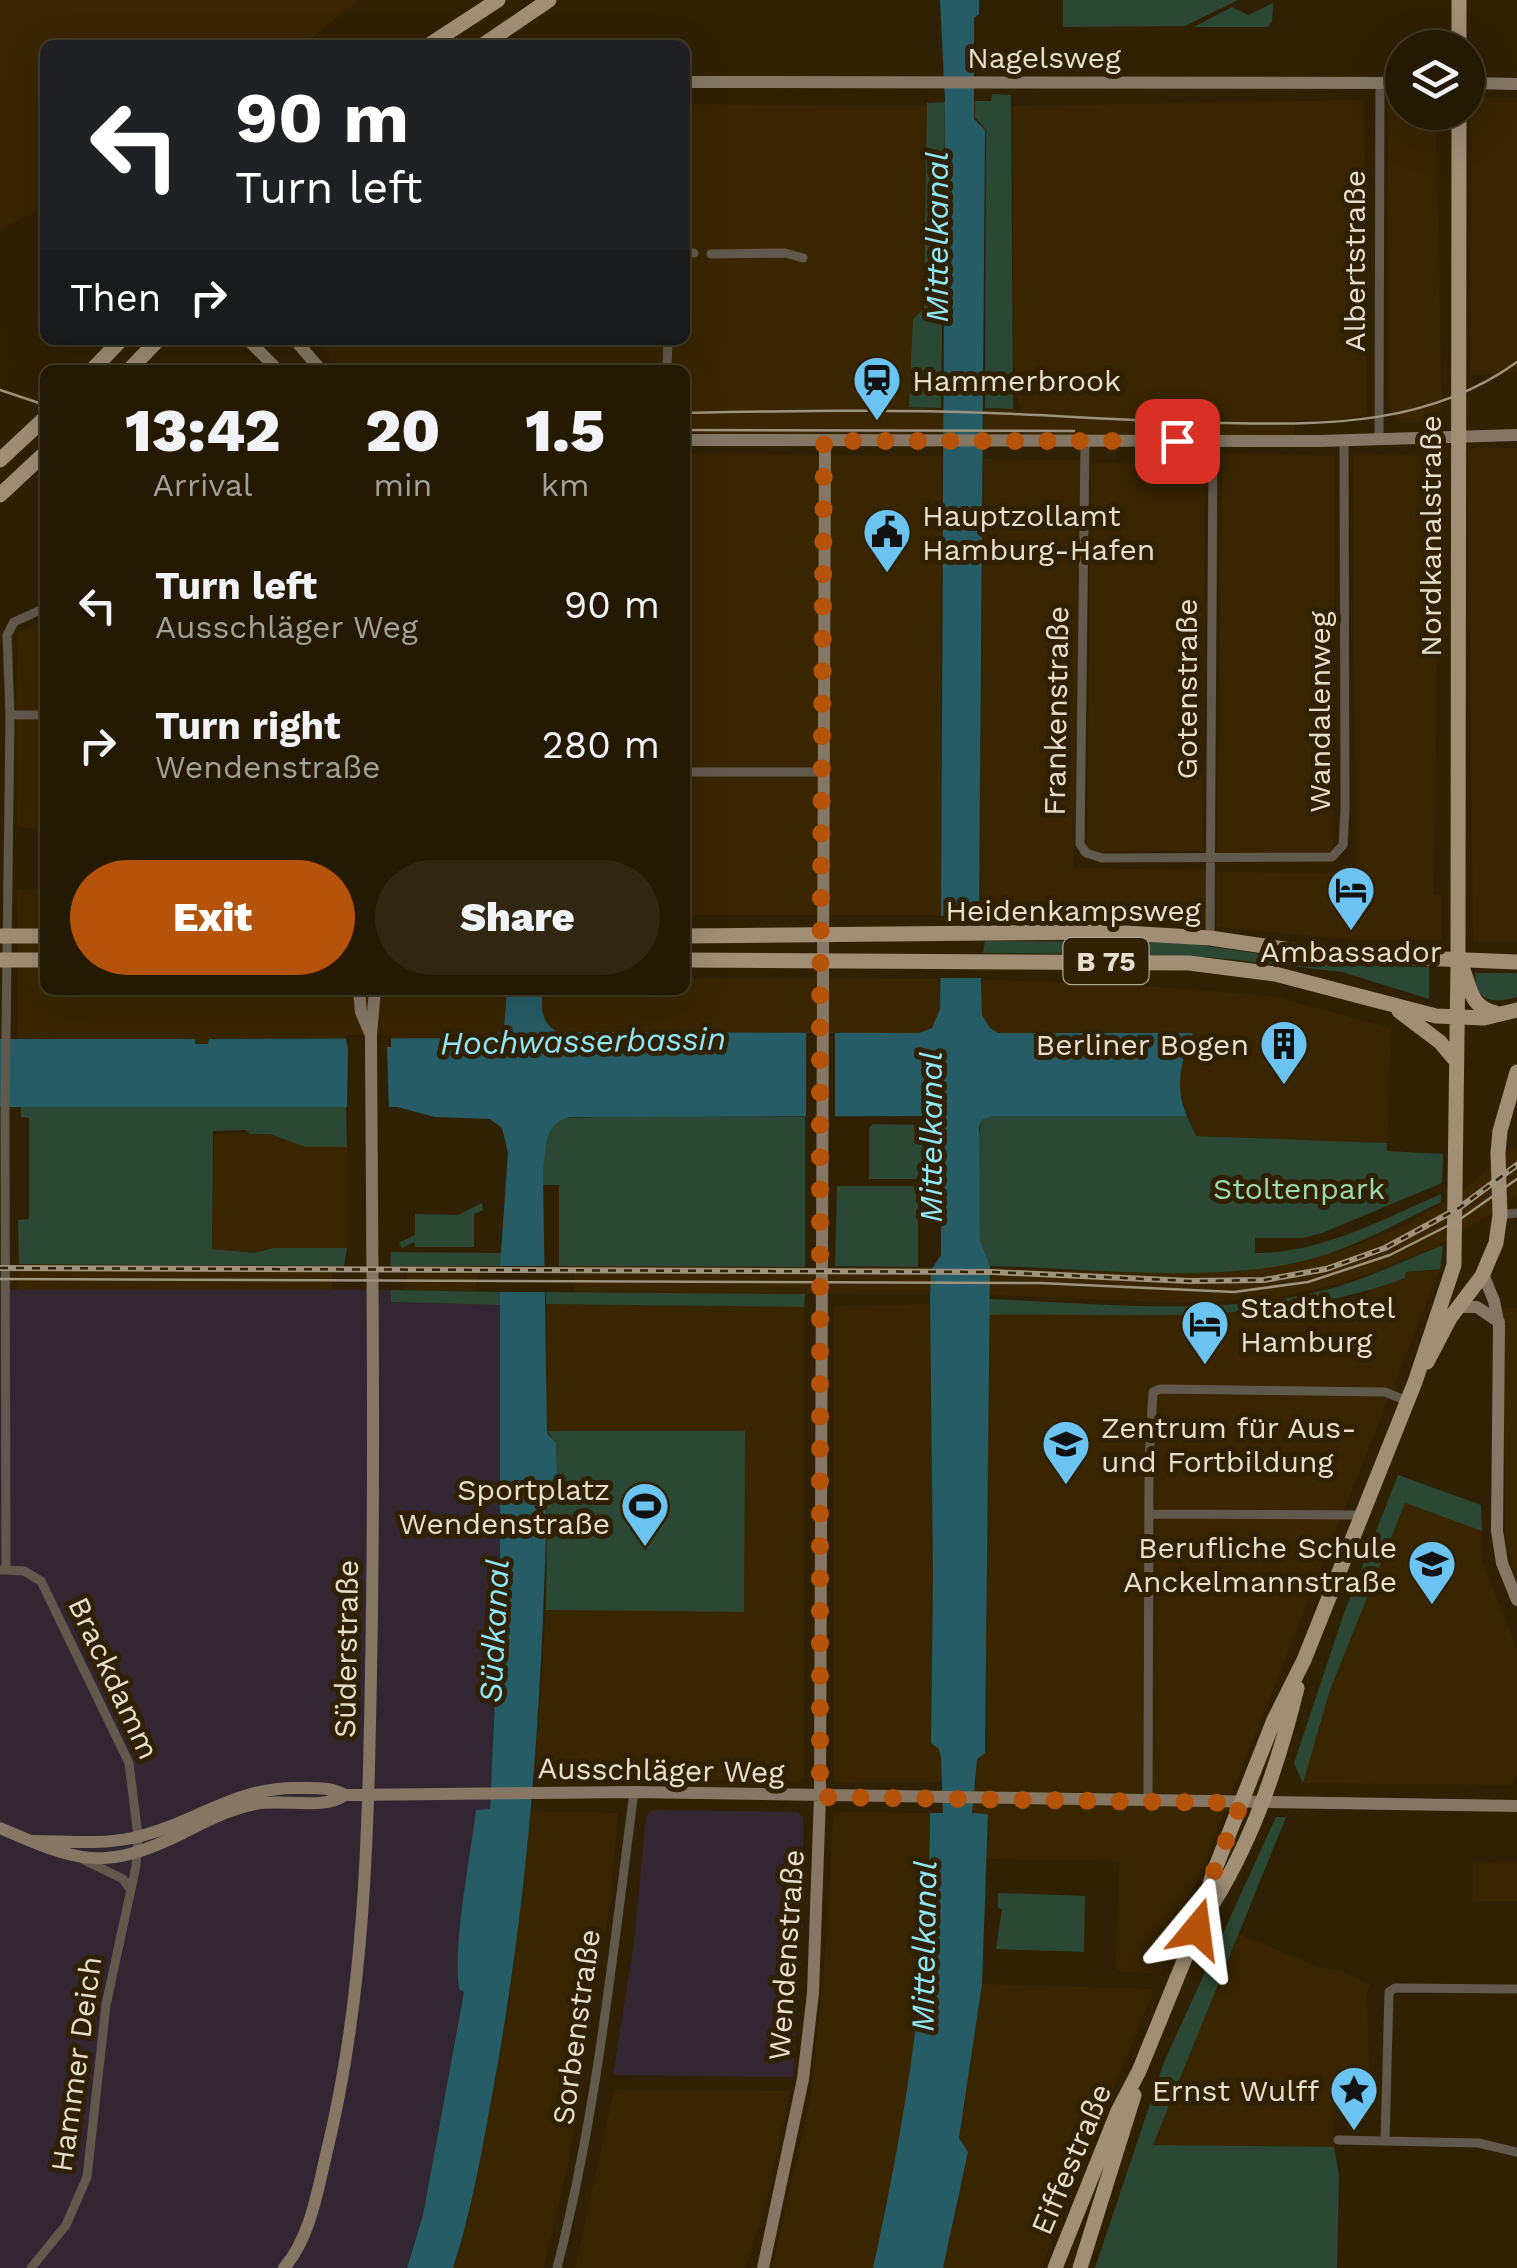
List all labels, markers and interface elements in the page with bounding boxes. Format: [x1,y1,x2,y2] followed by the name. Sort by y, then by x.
[1385,30,1485,130] map controls
[1385,30,1485,130] button: layers
[967,40,1121,75] street label: Nagelsweg
[235,77,409,159] text: 90 m
[70,80,200,210] icon: left
[918,151,956,323] water label: Mittelkanal
[235,161,422,214] text: Turn left
[1337,170,1372,352] street label: Albertstraße
[181,270,236,325] icon: right
[70,276,161,320] text: Then
[851,354,903,422] station icon: Hammerbrook
[912,363,1121,398] place label: Hammerbrook
[125,395,280,466] text: 13:42
[365,395,440,466] text: 20
[525,395,605,466] text: 1.5
[1135,399,1220,484] pin
[1150,414,1205,469] icon: arrive
[1413,415,1448,657] street label: Nordkanalstraße
[153,466,253,504] text: Arrival
[373,466,432,504] text: min
[541,466,590,504] text: km
[922,498,1155,567] place label: Hauptzollamt Hamburg-Hafen
[861,506,913,574] public building icon: Hauptzollamt Hamburg-Hafen
[155,564,317,608] text: Turn left
[70,578,125,633] icon: left
[564,583,660,627] text: 90 m
[1169,599,1204,779] street label: Gotenstraße
[1037,606,1075,816] street label: Frankenstraße
[155,608,418,646] text: Ausschläger Weg
[1302,611,1337,813] street label: Wandalenweg
[155,704,341,748] text: Turn right
[70,718,125,773] icon: right
[542,723,660,767] text: 280 m
[155,748,380,786] text: Wendenstraße
[70,860,355,975] button: Exit
[375,860,660,975] button: Share
[1325,864,1377,932] hotel icon: Ambassador
[945,893,1201,928] street label: Heidenkampsweg
[1260,934,1442,969] place label: Ambassador
[1064,938,1148,984] road number: B 75
[1258,1018,1310,1086] building icon: Berliner Bogen
[440,1020,726,1062] water label: Hochwasserbassin
[1036,1027,1249,1062] place label: Berliner Bogen
[912,1051,950,1223] water label: Mittelkanal
[1213,1171,1385,1206] park label: Stoltenpark
[1240,1290,1396,1359] place label: Stadthotel Hamburg
[1179,1298,1231,1366] hotel icon: Stadthotel Hamburg
[1101,1410,1356,1479] place label: Zentrum für Aus- und Fortbildung
[1040,1418,1092,1486] school or university icon: Zentrum für Aus- und Fortbildung
[399,1472,610,1541] place label: Sportplatz Wendenstraße
[619,1480,671,1548] sports icon: Sportplatz Wendenstraße
[1123,1530,1397,1599] place label: Berufliche Schule Anckelmannstraße
[1406,1538,1458,1606] school or university icon: Berufliche Schule Anckelmannstraße
[471,1558,517,1704] water label: Südkanal
[327,1560,365,1738] street label: Süderstraße
[61,1591,167,1765] street label: Brackdamm
[537,1750,785,1790] street label: Ausschläger Weg
[761,1848,811,2062] street label: Wendenstraße
[904,1860,944,2032] water label: Mittelkanal
[1145,1877,1249,1981] position arrow
[545,1927,607,2127] street label: Sorbenstraße
[44,1954,108,2174] street label: Hammer Deich
[1328,2064,1380,2132] place icon: Ernst Wulff
[1152,2073,1319,2108] place label: Ernst Wulff
[1024,2078,1118,2240] street label: Eiffestraße

